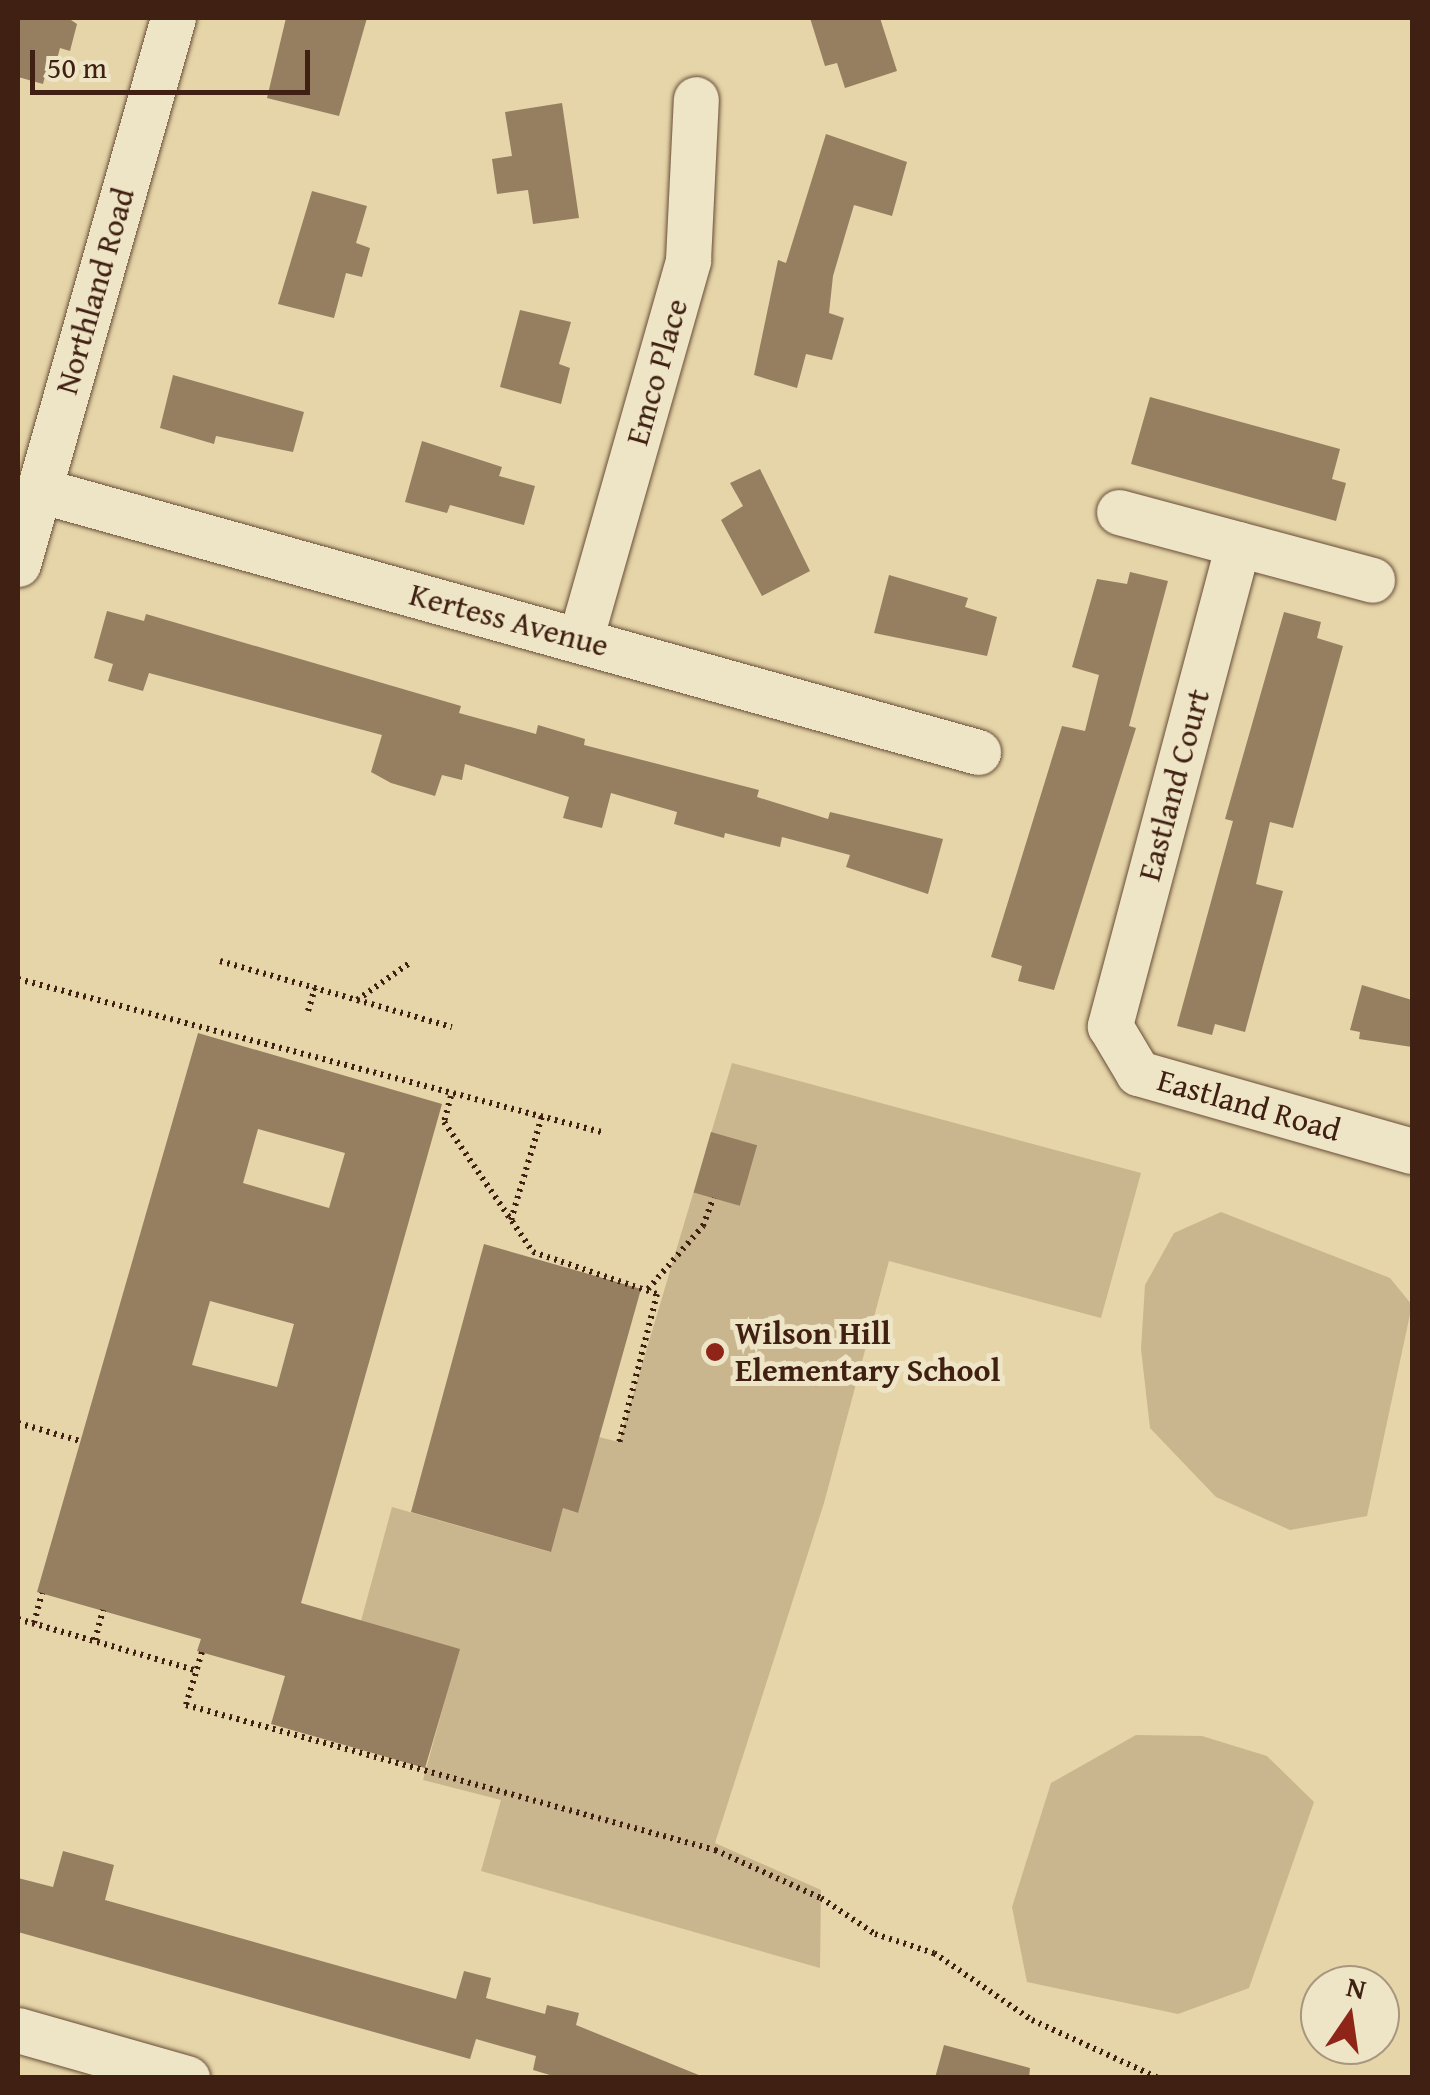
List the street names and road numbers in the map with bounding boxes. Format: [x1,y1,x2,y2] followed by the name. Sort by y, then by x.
[47,183,143,399] street label: Northland Road
[618,294,696,450] street label: Emco Place
[405,575,613,665] street label: Kertess Avenue
[1130,685,1218,885] street label: Eastland Court
[1153,1061,1345,1149] street label: Eastland Road

